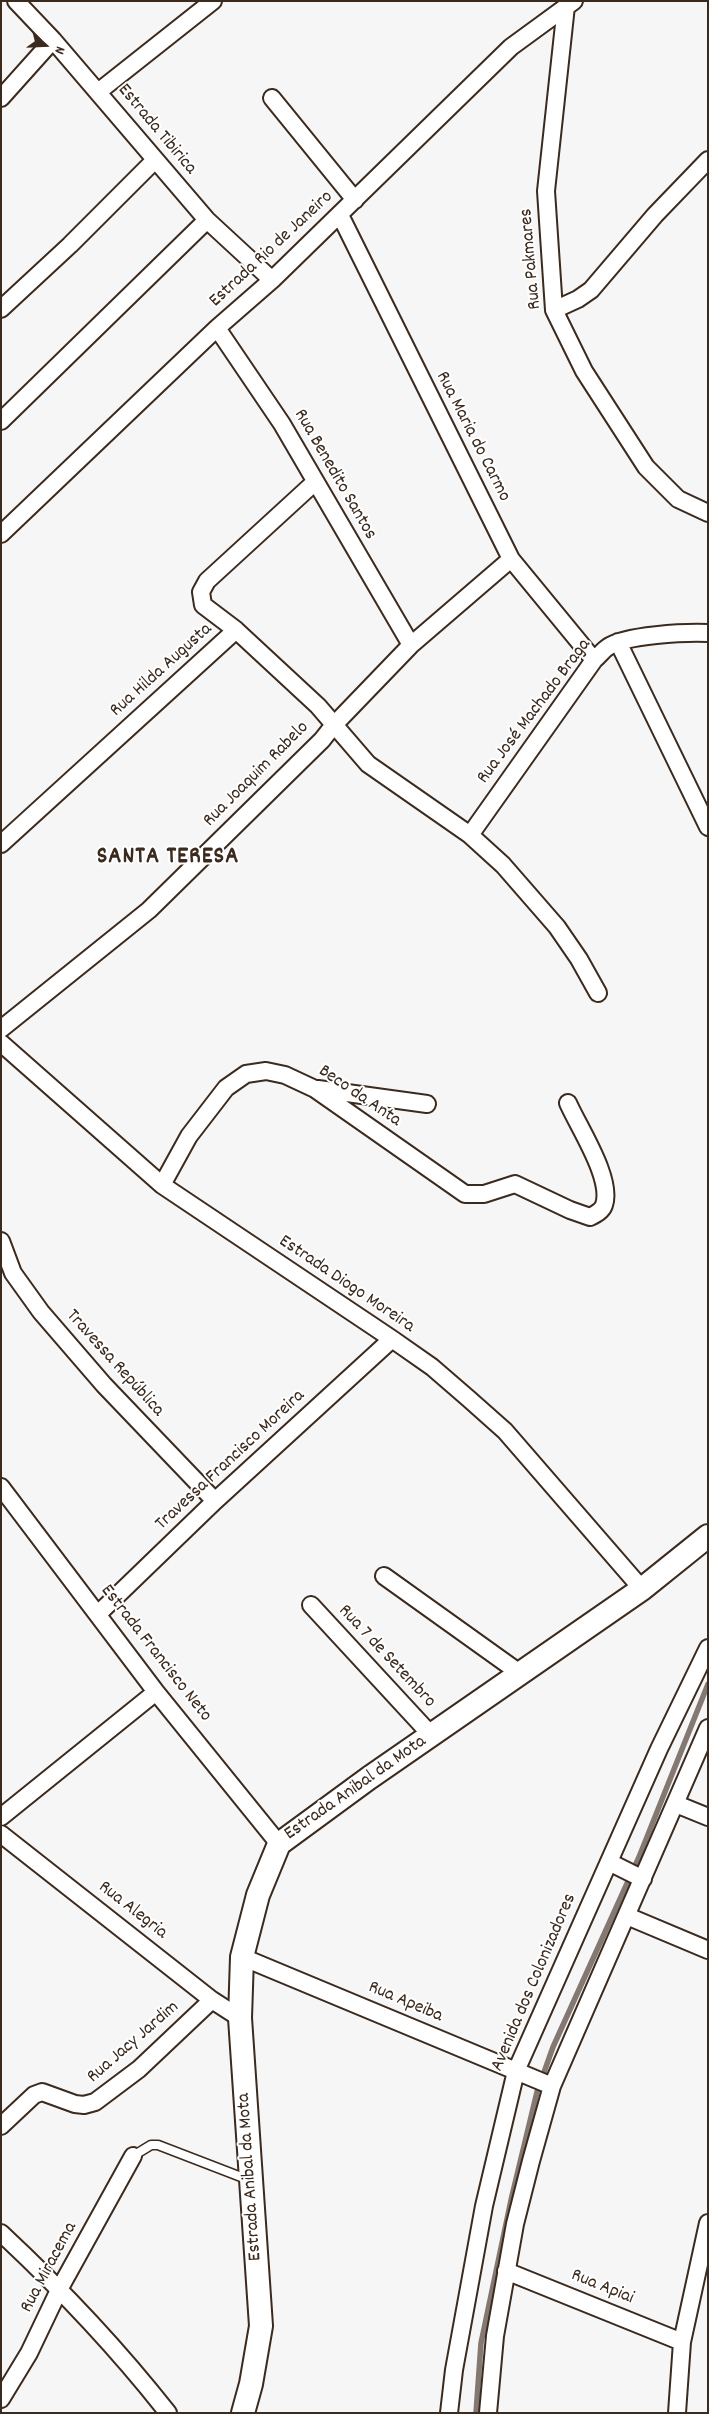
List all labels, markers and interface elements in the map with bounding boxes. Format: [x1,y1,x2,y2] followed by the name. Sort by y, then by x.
[20,20,70,70] north arrow
[49,43,70,57] text: N
[111,80,201,180] street label: Estrada Tibirica
[205,187,339,313] street label: Estrada Rio de Janeiro
[516,207,548,311] street label: Rua Pakmares
[429,368,515,506] street label: Rua Maria do Carmo
[287,406,381,544] street label: Rua Benedito Santos
[106,619,218,723] street label: Rua Hilda Augusta
[473,635,597,789] street label: Rua José Machado Braga
[199,717,315,833] street label: Rua Joaquim Rabelo
[95,845,241,873] district label: SANTA TERESA
[313,1061,405,1133] street label: Beco da Anta
[274,1231,418,1339] street label: Estrada Diogo Moreira
[60,1306,168,1422] street label: Travessa República
[151,1386,311,1536] street label: Travessa Francisco Moreira
[94,1581,216,1727] street label: Estrada Francisco Neto
[332,1601,440,1713] street label: Rua 7 de Setembro
[281,1731,431,1847] street label: Estrada Anibal da Mota
[93,1877,171,1945] street label: Rua Alegria
[487,1891,583,2075] street label: Avenida dos Colonizadores
[364,1977,446,2029] street label: Rua Apeiba
[83,1997,185,2089] street label: Rua Jacy Jardim
[234,2092,268,2262] street label: Estrada Anibal da Mota
[17,2219,83,2317] street label: Rua Miracema
[567,2265,637,2311] street label: Rua Apiai

